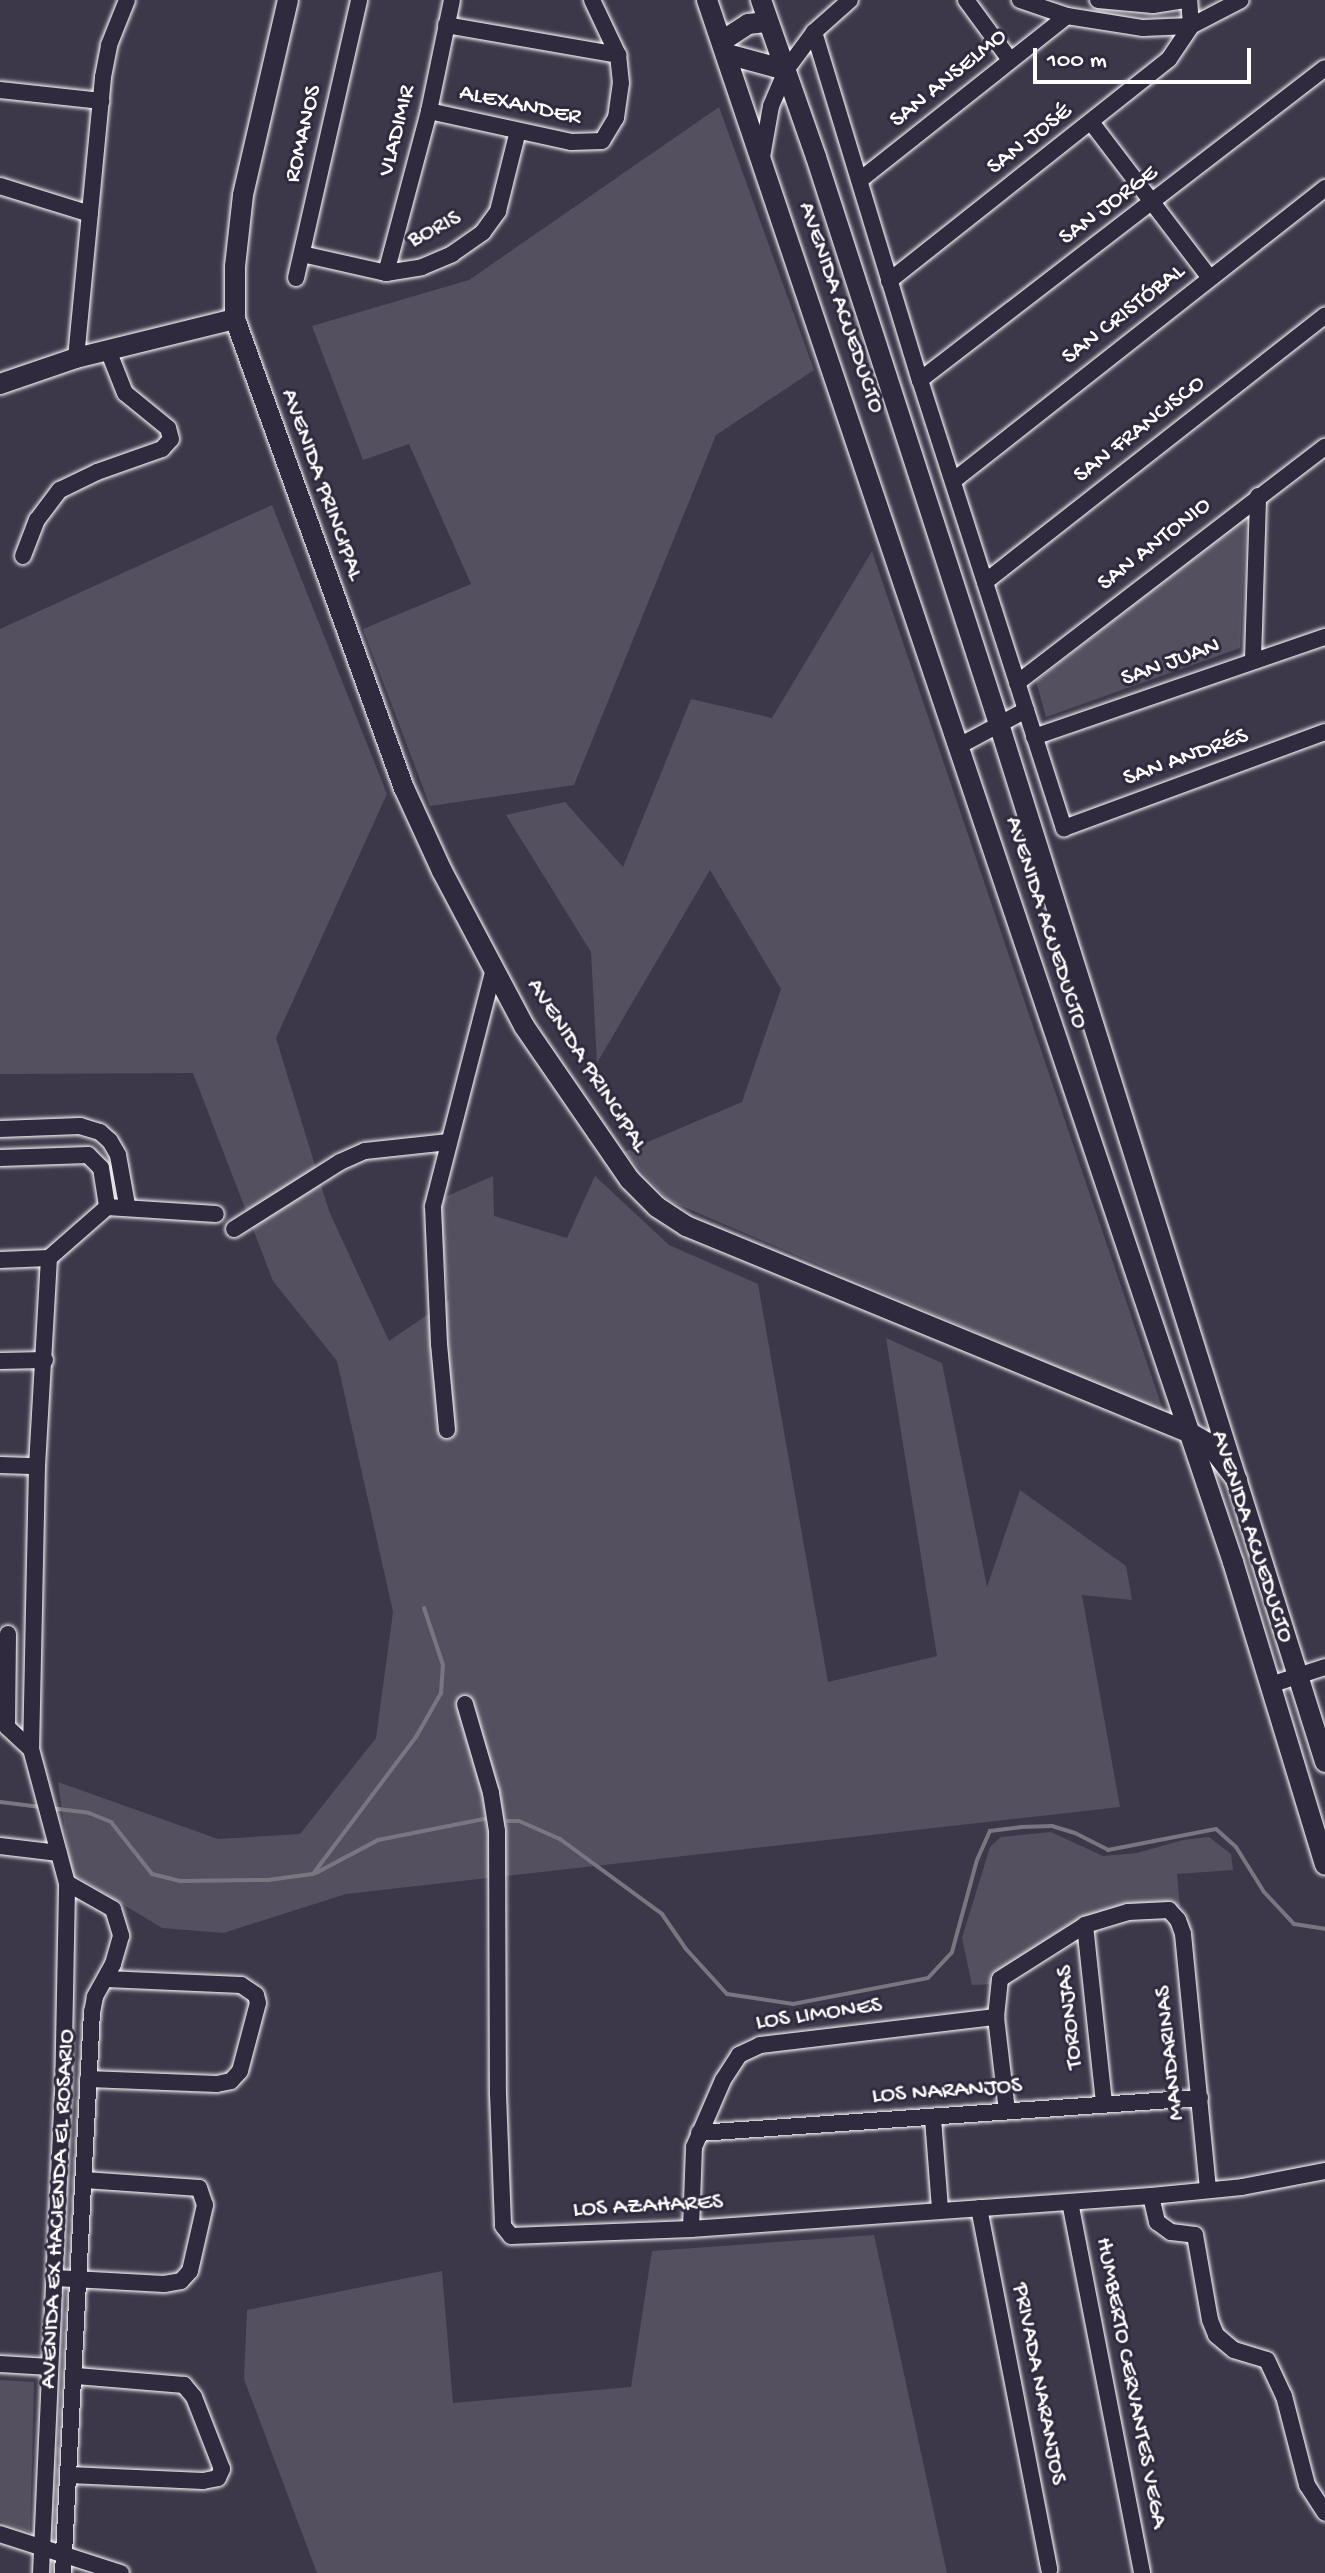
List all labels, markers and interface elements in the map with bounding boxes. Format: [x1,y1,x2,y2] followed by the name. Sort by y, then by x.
[885,23,1013,135] street label: SAN ANSELMO
[1037,32,1255,82] scale bar
[1047,47,1107,76] text: 100 m
[457,79,583,133] street label: ALEXANDER
[279,82,329,186] street label: ROMANOS
[373,83,423,179] street label: VLADIMIR
[982,98,1078,182] street label: SAN JOSÉ
[1054,159,1164,253] street label: SAN JORGE
[790,199,890,417] street label: AVENIDA ACUEDUCTO
[403,204,467,256] street label: BORIS
[1057,258,1191,372] street label: SAN CRISTÓBAL
[1069,370,1211,490] street label: SAN FRANCISCO
[273,385,369,585] street label: AVENIDA PRINCIPAL
[1093,492,1217,598] street label: SAN ANTONIO
[1118,632,1224,694] street label: SAN JUAN
[1120,722,1252,794] street label: SAN ANDRÉS
[997,813,1093,1033] street label: AVENIDA ACUEDUCTO
[519,974,653,1158] street label: AVENIDA PRINCIPAL
[1203,1427,1299,1647] street label: AVENIDA ACUEDUCTO
[1051,1964,1091,2070] street label: TORONJAS
[1150,1984,1192,2122] street label: MANDARINAS
[754,1992,884,2038] street label: LOS LIMONES
[35,2028,83,2390] street label: AVENIDA EX HACIENDA EL ROSARIO
[871,2072,1023,2112] street label: LOS NARANJOS
[572,2189,724,2225] street label: LOS AZAHARES
[1088,2235,1172,2531] street label: HUMBERTO CERVANTES VEGA
[1004,2281,1072,2487] street label: PRIVADA NARANJOS

